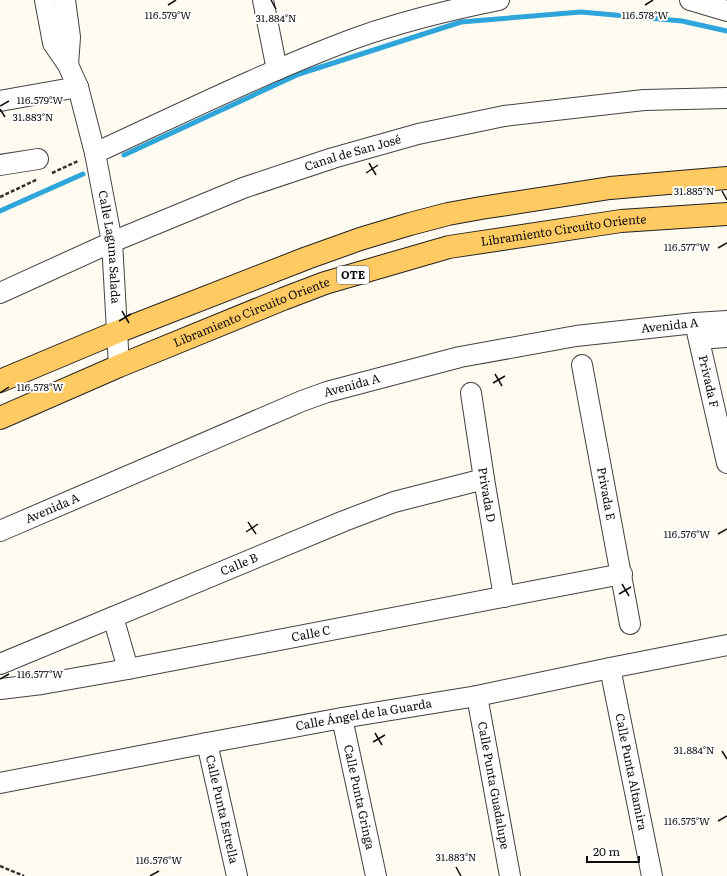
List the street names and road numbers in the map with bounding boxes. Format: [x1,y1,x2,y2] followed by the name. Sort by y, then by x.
[302,129,403,175] street label: Canal de San José
[94,189,126,305] street label: Calle Laguna Salada
[479,209,647,250] street label: Libramiento Circuito Oriente
[337,266,369,284] road number: OTE
[170,272,332,351] street label: Libramiento Circuito Oriente
[640,313,699,337] street label: Avenida A
[695,353,724,409] street label: Privada F
[321,368,382,401] street label: Avenida A
[474,466,501,523] street label: Privada D
[593,466,621,522] street label: Privada E
[22,488,82,527] street label: Avenida A
[217,548,260,580] street label: Calle B
[290,620,332,645] street label: Calle C
[294,693,434,734] street label: Calle Ángel de la Guarda
[611,712,653,832] street label: Calle Punta Altamira
[474,720,515,851] street label: Calle Punta Guadalupe
[340,743,380,852] street label: Calle Punta Gringa
[202,753,244,866] street label: Calle Punta Estrella

